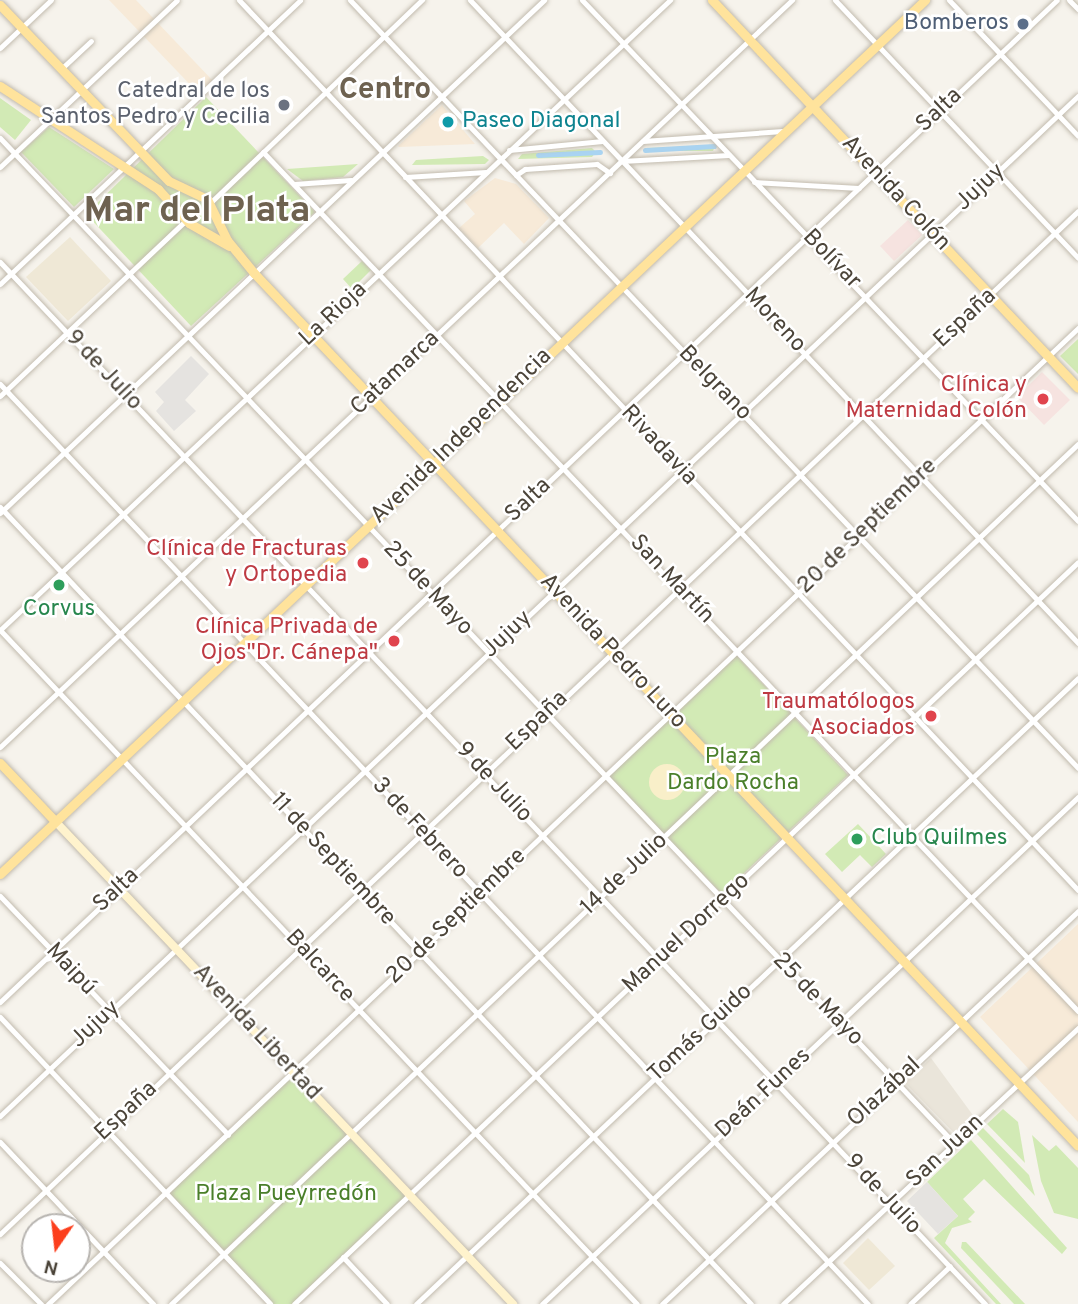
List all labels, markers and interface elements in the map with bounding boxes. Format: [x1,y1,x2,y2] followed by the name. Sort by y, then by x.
[904,10,1009,38] place label: Bomberos
[1015,16,1031,32] marker: Bomberos
[339,73,431,109] district label: Centro
[40,78,270,132] place label: Catedral de los Santos Pedro y Cecilia
[911,83,969,139] street label: Salta
[276,97,292,113] marker: Catedral de los Santos Pedro y Cecilia
[462,108,620,136] place label: Paseo Diagonal
[440,114,456,130] marker: Paseo Diagonal
[835,131,955,257] street label: Avenida Colón
[951,158,1011,218] street label: Jujuy
[84,190,310,234] district label: Mar del Plata
[796,224,866,296] street label: Bolívar
[295,277,373,353] street label: La Rioja
[737,283,811,359] street label: Moreno
[929,283,1003,355] street label: España
[59,325,147,417] street label: 9 de Julio
[346,326,446,422] street label: Catamarca
[671,341,757,427] street label: Belgrano
[366,343,558,531] street label: Avenida Independencia
[845,372,1027,426] place label: Clínica y Maternidad Colón
[1033,389,1053,409] marker: Clínica y Maternidad Colón
[614,400,702,492] street label: Rivadavia
[792,453,944,601] street label: 20 de Septiembre
[500,473,558,529] street label: Salta
[623,530,719,630] street label: San Martín
[146,536,347,590] place label: Clínica de Fracturas y Ortopedia
[376,536,478,642] street label: 25 de Mayo
[353,553,373,573] marker: Clínica de Fracturas y Ortopedia
[533,569,691,735] street label: Avenida Pedro Luro
[51,577,67,593] marker: Corvus
[23,596,95,624] place label: Corvus
[478,605,538,665] street label: Jujuy
[195,614,378,668] place label: Clínica Privada de Ojos"Dr. Cánepa"
[384,631,404,651] marker: Clínica Privada de Ojos"Dr. Cánepa"
[501,686,575,758] street label: España
[762,689,915,743] place label: Traumatólogos Asociados
[921,706,941,726] marker: Traumatólogos Asociados
[449,737,537,829] street label: 9 de Julio
[667,744,799,798] park label: Plaza Dardo Rocha
[365,773,473,885] street label: 3 de Febrero
[263,788,401,932] street label: 11 de Septiembre
[871,825,1008,853] place label: Club Quilmes
[576,828,674,922] street label: 14 de Julio
[849,831,865,847] marker: Club Quilmes
[381,843,533,991] street label: 20 de Septiembre
[88,863,146,919] street label: Salta
[618,868,756,1000] street label: Manuel Dorrego
[278,925,360,1009] street label: Balcarce
[39,938,101,1002] street label: Maipú
[766,948,868,1052] street label: 25 de Mayo
[186,959,326,1107] street label: Avenida Libertad
[643,979,759,1089] street label: Tomás Guido
[66,995,126,1055] street label: Jujuy
[711,1043,817,1145] street label: Deán Funes
[843,1052,927,1134] street label: Olazábal
[90,1076,164,1148] street label: España
[902,1109,990,1195] street label: San Juan
[838,1149,926,1241] street label: 9 de Julio
[195,1181,377,1209] park label: Plaza Pueyrredón
[21,1213,91,1283] north arrow
[42,1253,61,1280] text: N

